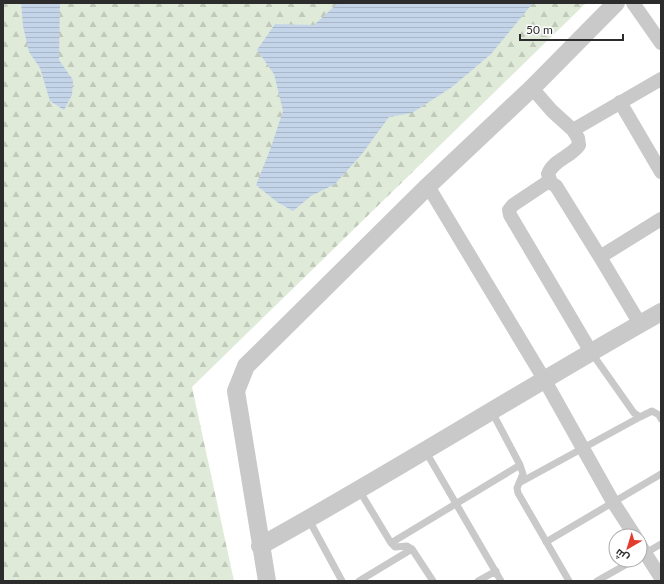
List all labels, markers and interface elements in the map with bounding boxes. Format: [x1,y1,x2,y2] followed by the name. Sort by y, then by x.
[520,16,623,42] scale bar
[526,22,553,37] text: 50 m
[608,528,648,568] north arrow
[612,546,632,566] text: ش

